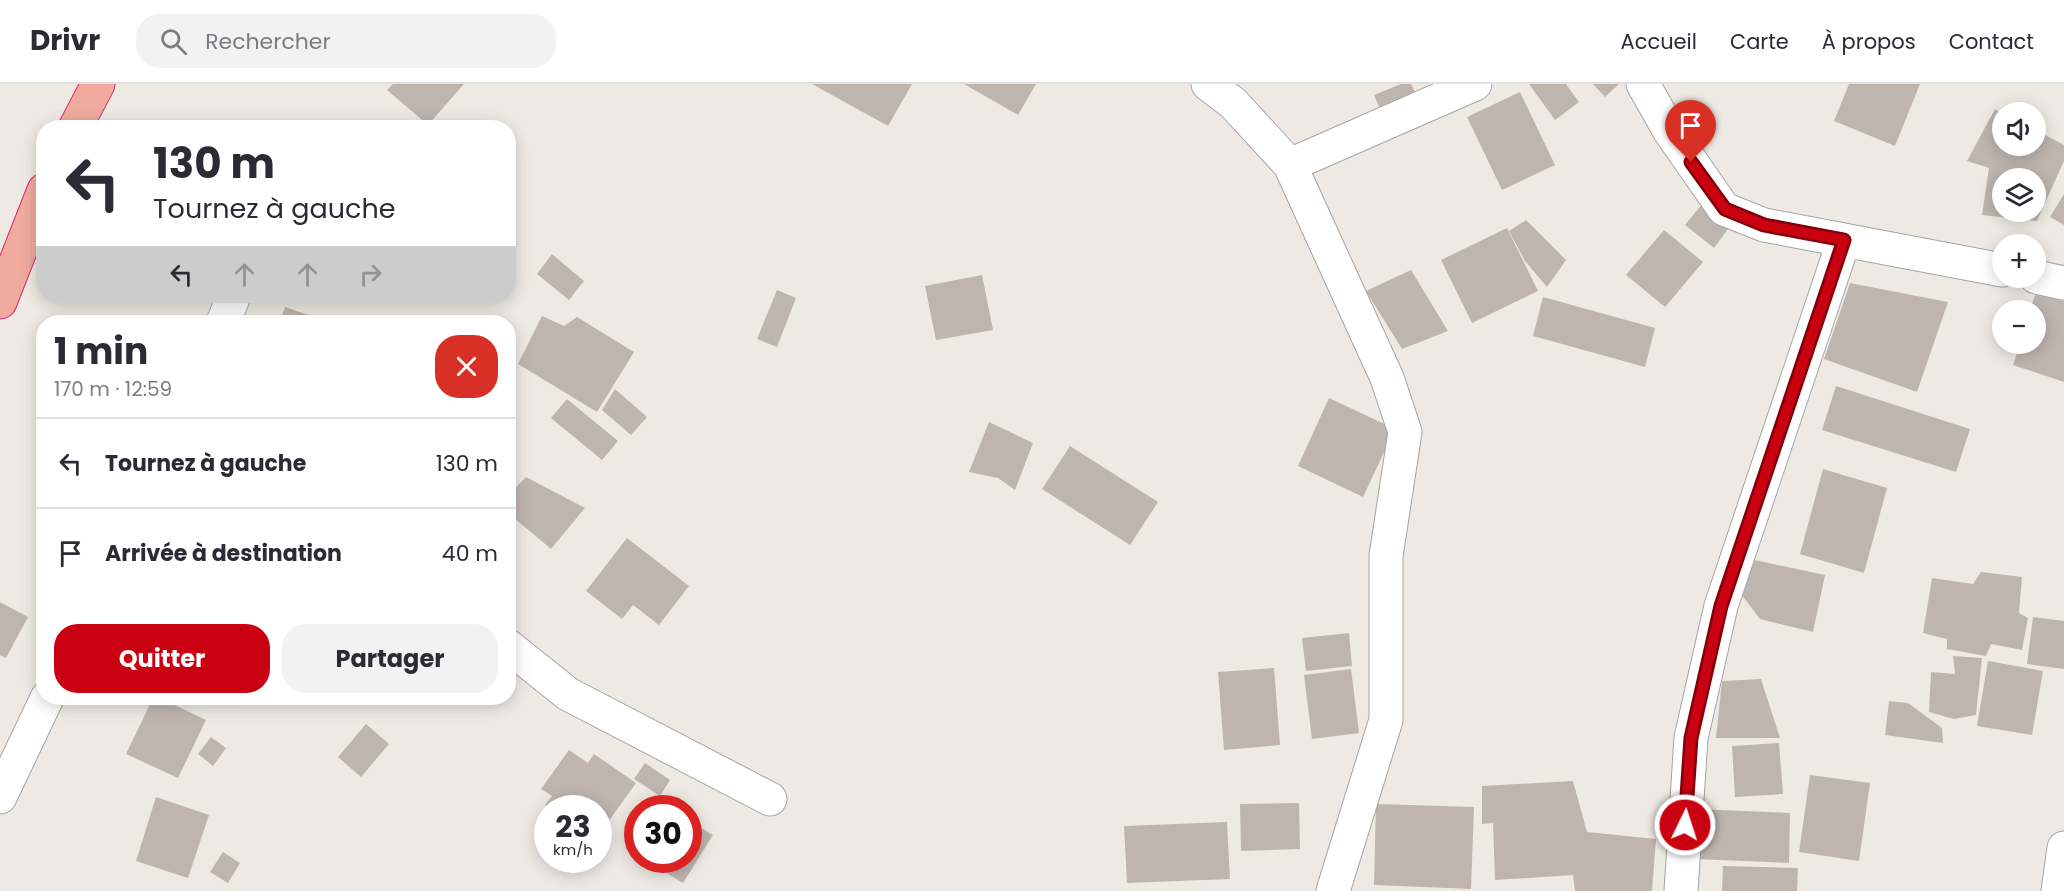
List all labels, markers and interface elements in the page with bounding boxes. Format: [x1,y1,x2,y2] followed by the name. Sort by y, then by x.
[136,14,556,68] search box
[30,21,100,60] text: Drivr
[157,25,190,58] icon: search
[205,26,331,57] text: Rechercher
[1620,27,1697,56] text: Accueil
[1730,27,1789,56] text: Carte
[1822,27,1916,56] text: À propos
[1949,27,2034,56] text: Contact
[1665,100,1716,162] pin
[1992,102,2046,354] map controls
[1992,102,2046,156] button: sound
[1674,109,1707,142] icon: arrive
[153,134,275,193] text: 130 m
[54,144,132,222] icon: left
[1992,168,2046,222] button: layers
[153,190,395,227] text: Tournez à gauche
[1992,234,2046,288] button: +
[165,258,198,291] icon: left
[228,258,261,291] icon: ahead
[291,258,324,291] icon: ahead
[354,258,387,291] icon: right
[1992,300,2046,354] button: −
[54,326,148,377] text: 1 min
[435,335,498,398] button: close
[54,375,172,403] text: 170 m · 12:59
[54,447,87,480] icon: left
[105,448,306,479] text: Tournez à gauche
[436,448,498,479] text: 130 m
[54,537,87,570] icon: arrive
[105,538,342,569] text: Arrivée à destination
[442,538,498,569] text: 40 m
[54,624,270,693] button: Quitter
[282,624,498,693] button: Partager
[1653,793,1717,857] position arrow
[624,795,702,873] speed limit sign: 30
[555,805,591,848] text: 23
[553,839,593,860] text: km/h

